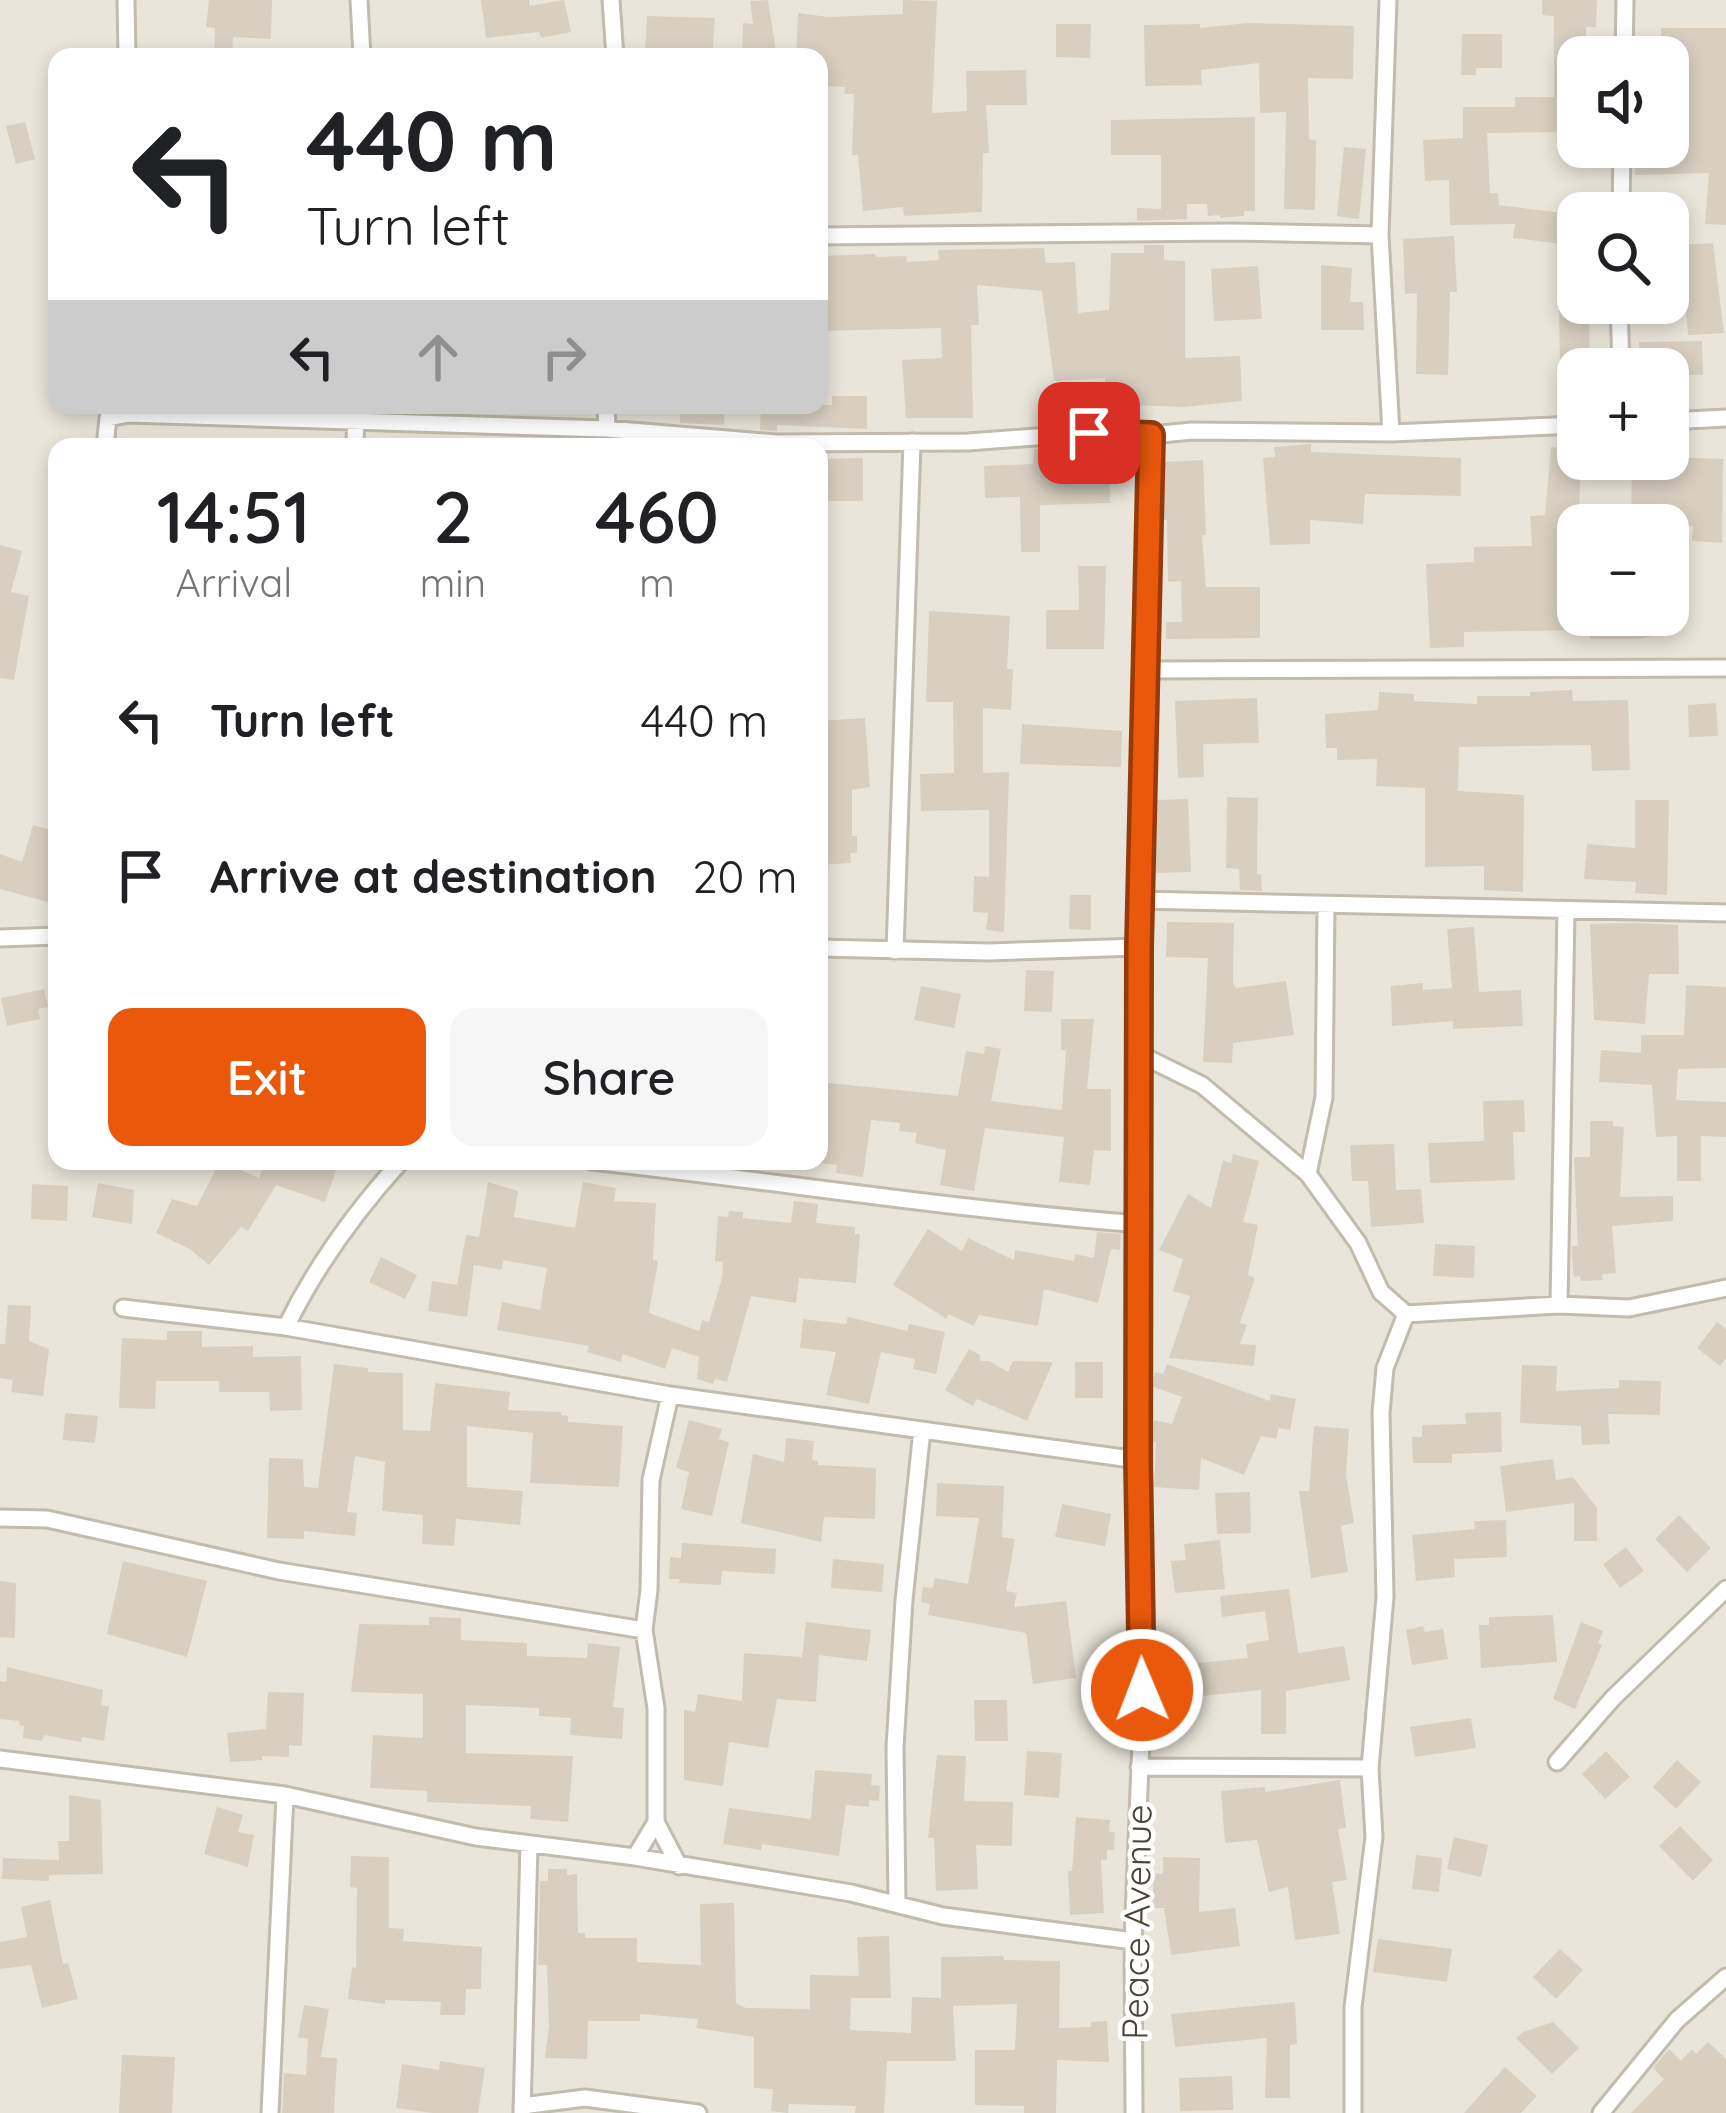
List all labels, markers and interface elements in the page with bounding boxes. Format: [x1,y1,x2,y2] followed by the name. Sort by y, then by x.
[1557,36,1689,636] map controls
[1557,36,1689,168] button: sound
[306,87,557,192] text: 440 m
[108,96,264,252] icon: left
[306,191,510,259] text: Turn left
[1557,192,1689,324] button: search
[279,324,345,390] icon: left
[405,324,471,390] icon: ahead
[531,324,597,390] icon: right
[1557,348,1689,480] button: +
[1038,382,1140,484] pin
[1056,400,1122,466] icon: arrive
[157,471,311,561] text: 14:51
[433,471,473,561] text: 2
[595,471,719,561] text: 460
[1557,504,1689,636] button: −
[175,558,292,607] text: Arrival
[420,558,486,607] text: min
[639,558,675,607] text: m
[108,687,174,753] icon: left
[210,692,395,748] text: Turn left
[640,692,768,748] text: 440 m
[108,843,174,909] icon: arrive
[210,848,656,904] text: Arrive at destination
[692,848,797,904] text: 20 m
[108,1008,426,1146] button: Exit
[450,1008,768,1146] button: Share
[1079,1627,1205,1753] position arrow
[1111,1804,1161,2040] street label: Peace Avenue

